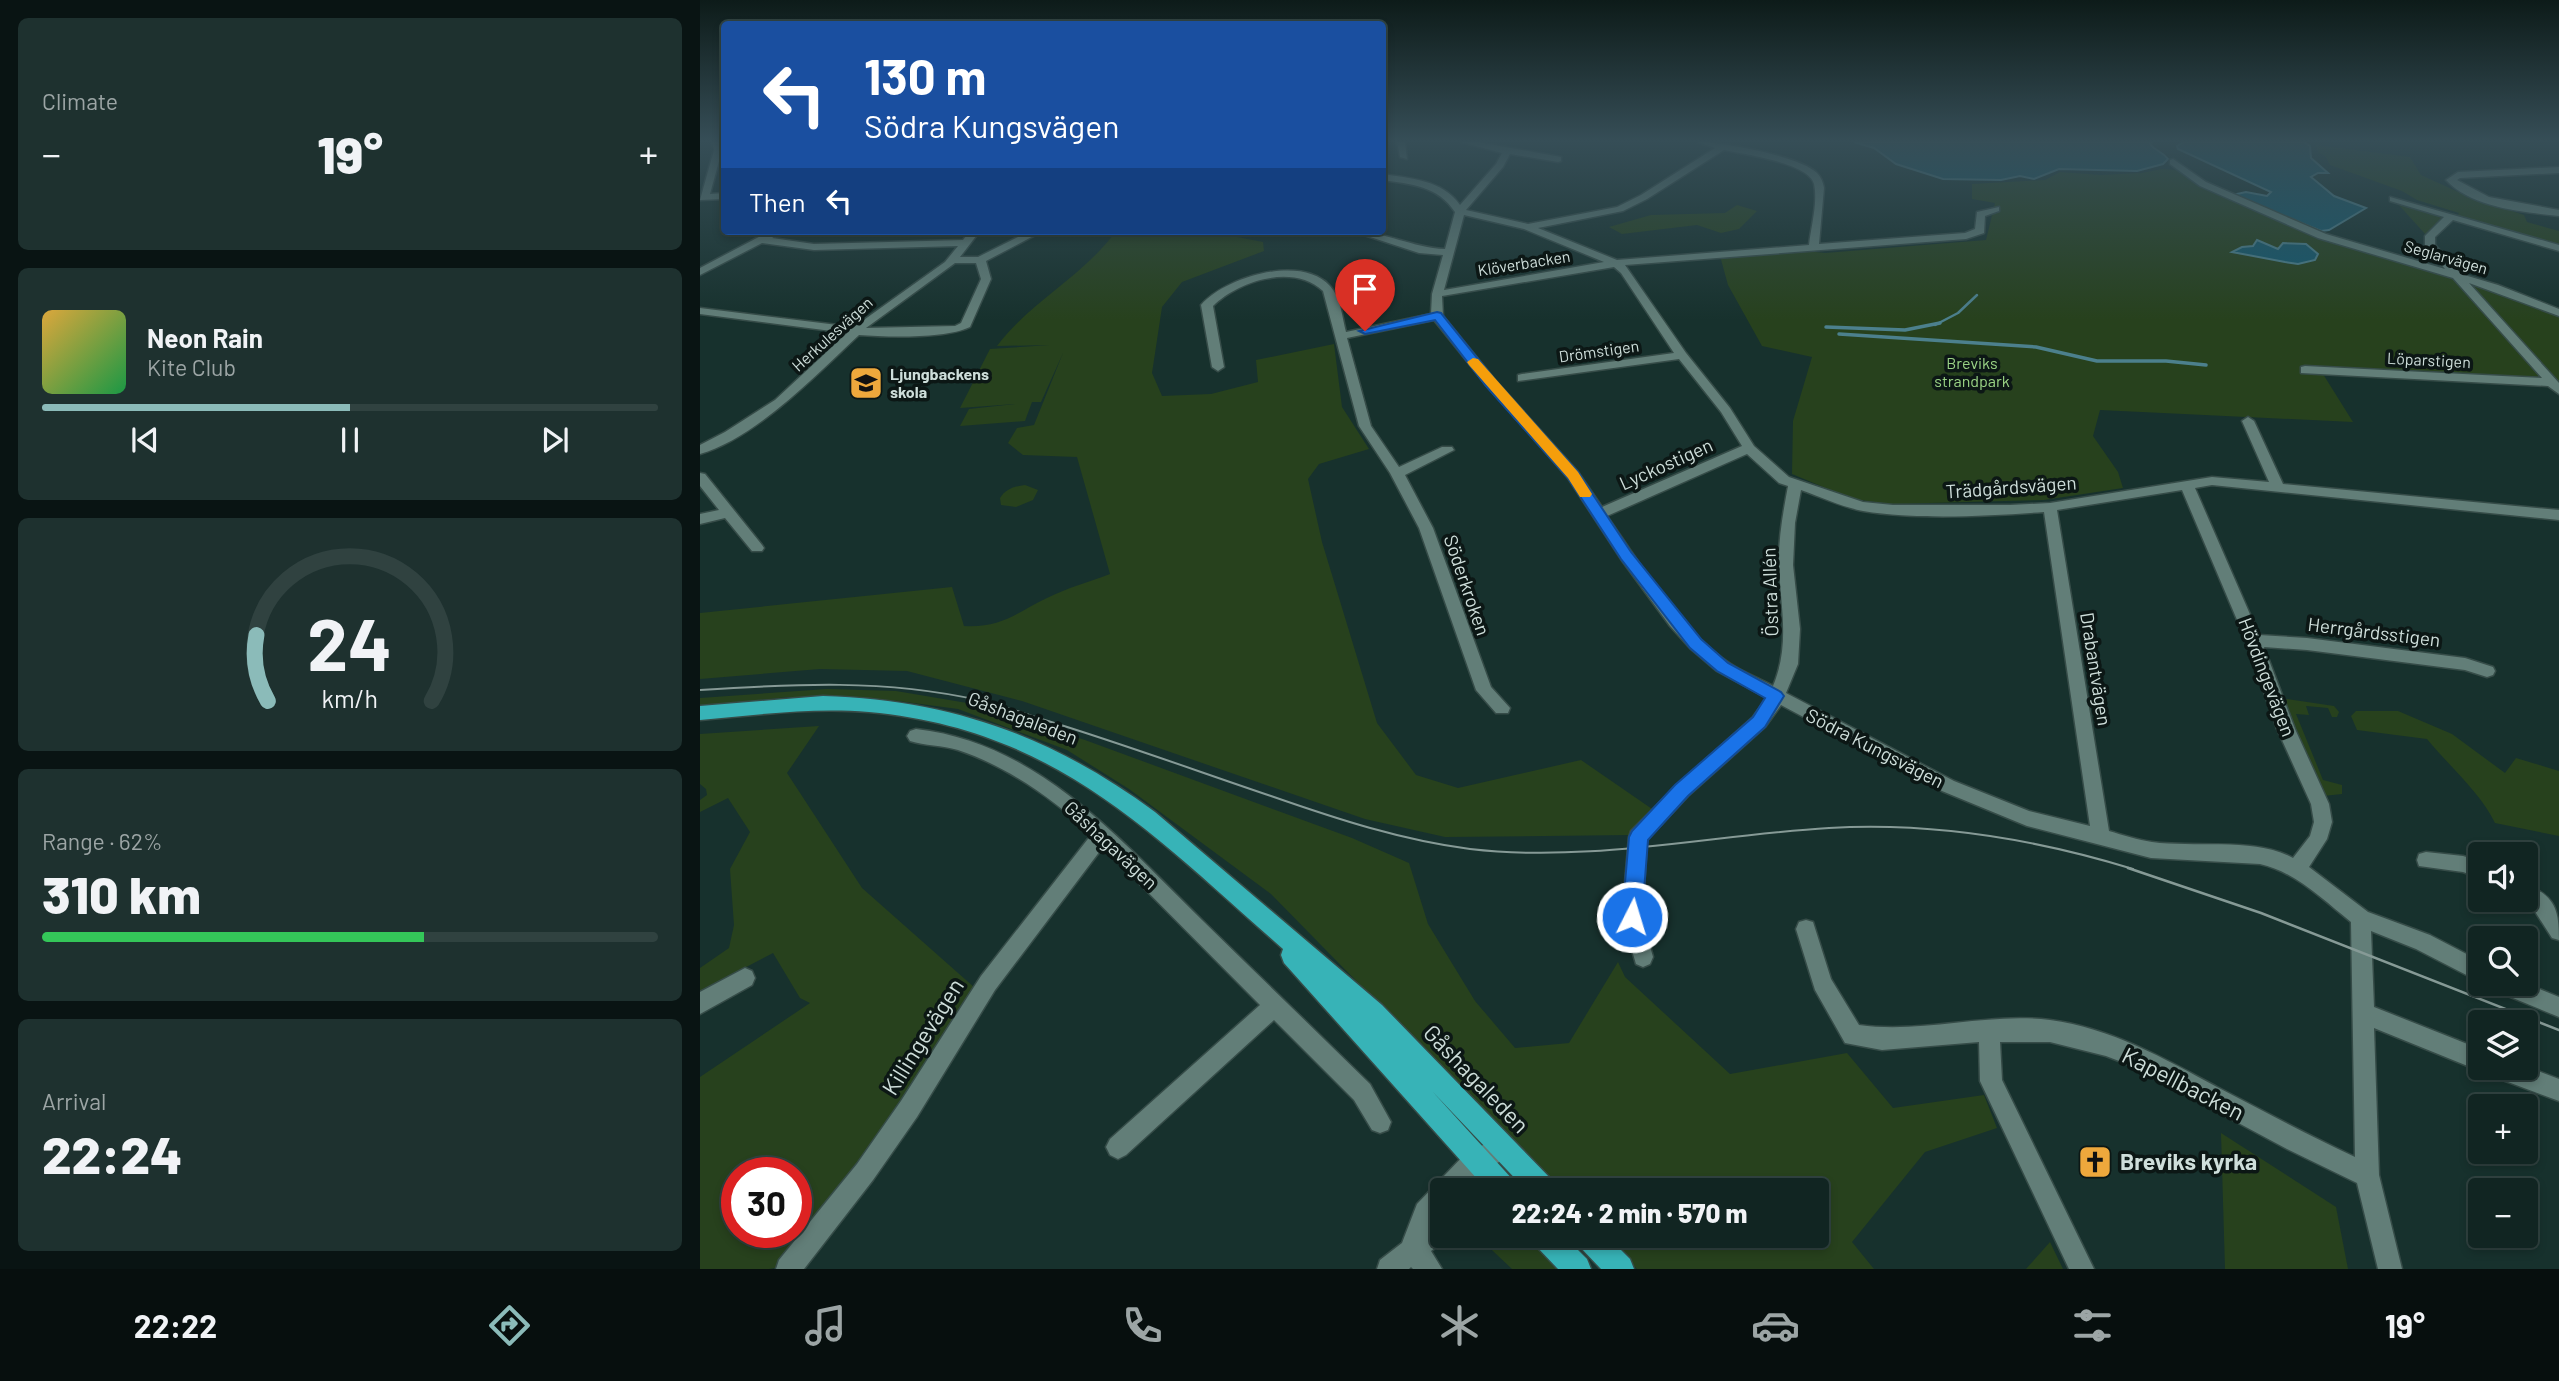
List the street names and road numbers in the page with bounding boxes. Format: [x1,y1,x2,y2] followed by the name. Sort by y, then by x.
[2402,236,2490,277] street label: Seglarvägen
[1476,246,1572,279] street label: Klöverbacken
[787,292,876,375] street label: Herkulesvägen
[1558,335,1640,366] street label: Drömstigen
[2387,348,2471,371] street label: Löparstigen
[1616,433,1716,494] street label: Lyckostigen
[1945,470,2077,503] street label: Trädgårdsvägen
[1440,531,1495,638] street label: Söderkroken
[1756,547,1783,637] street label: Östra Allén
[2076,611,2117,727] street label: Drabantvägen
[2306,612,2442,651] street label: Herrgårdsstigen
[2234,614,2301,740] street label: Hövdingevägen
[965,686,1081,749] street label: Gåshagaleden
[1802,703,1948,792] street label: Södra Kungsvägen
[1060,796,1163,894] street label: Gåshagavägen
[875,973,969,1100] street label: Killingevägen
[1418,1018,1535,1138] street label: Gåshagaleden
[2118,1040,2249,1126] street label: Kapellbacken

